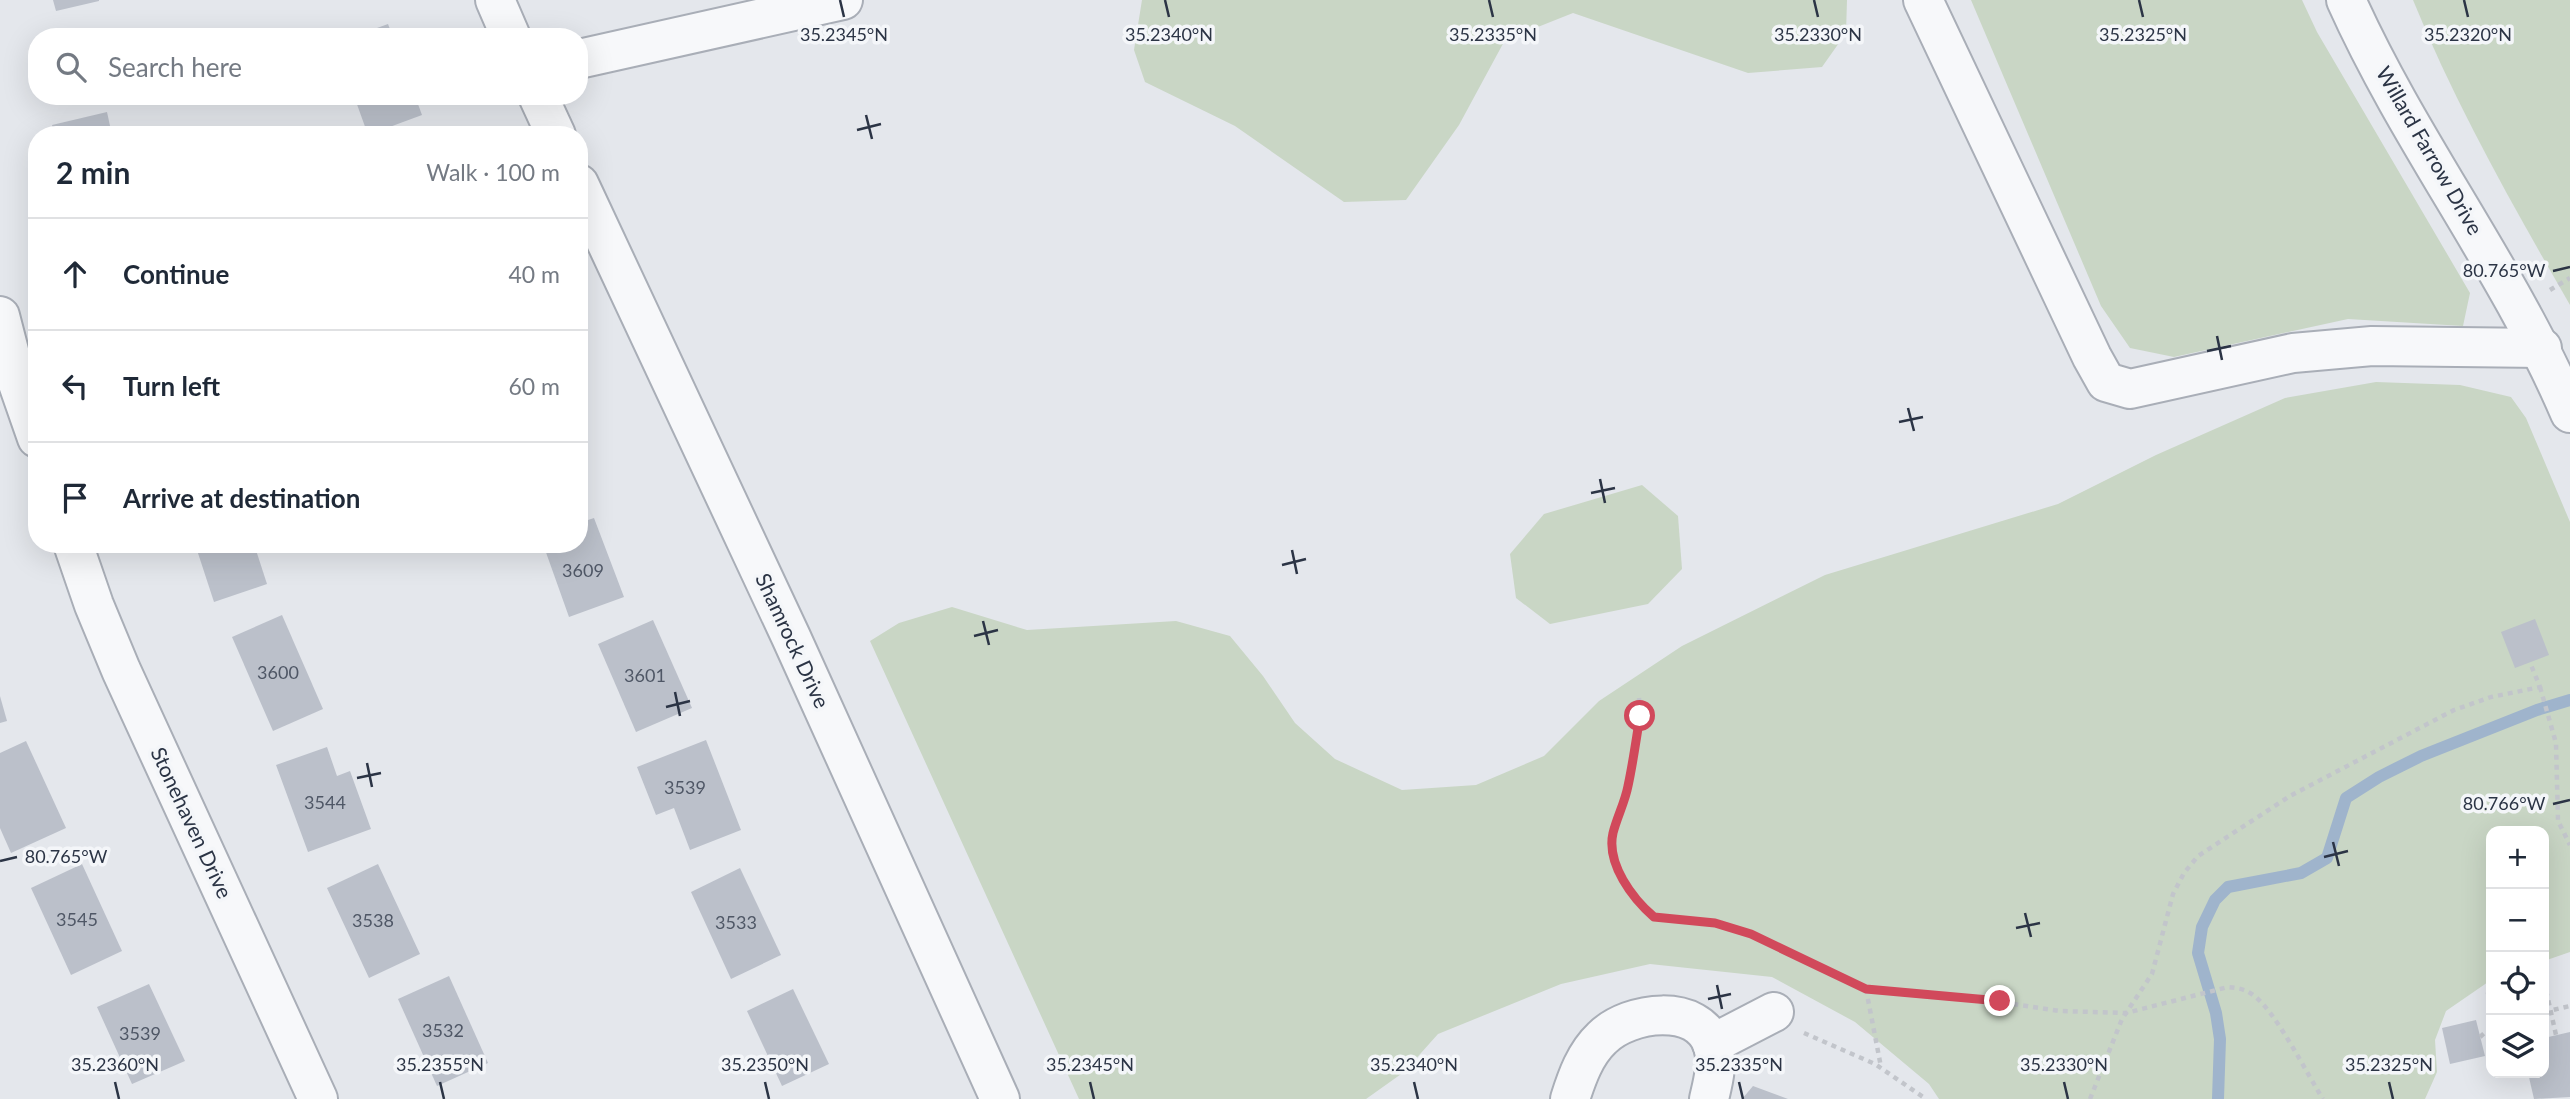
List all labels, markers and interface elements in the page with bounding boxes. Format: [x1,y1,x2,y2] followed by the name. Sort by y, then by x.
[800,23,888,45] text: 35.2345°N
[1125,23,1213,45] text: 35.2340°N
[1449,23,1537,45] text: 35.2335°N
[1774,23,1862,45] text: 35.2330°N
[2099,23,2187,45] text: 35.2325°N
[2424,23,2512,45] text: 35.2320°N
[28,28,588,105] search box
[52,48,90,86] icon: search
[108,51,242,83] text: Search here
[2372,62,2489,239] street label: Willard Farrow Drive
[56,154,130,190] text: 2 min
[426,158,560,186] text: Walk · 100 m
[56,255,94,293] icon: ahead
[123,258,229,290] text: Continue
[2463,259,2546,281] text: 80.765°W
[509,260,560,288] text: 40 m
[56,367,94,405] icon: left
[123,370,220,402] text: Turn left
[509,372,560,400] text: 60 m
[56,479,94,517] icon: arrive
[123,482,360,514] text: Arrive at destination
[562,559,604,581] house number: 3609
[751,569,836,712] street label: Shamrock Drive
[257,661,299,683] house number: 3600
[624,664,666,686] house number: 3601
[1624,700,1655,731] route start
[146,743,238,902] street label: Stonehaven Drive
[664,776,706,798] house number: 3539
[304,791,346,813] house number: 3544
[2463,792,2546,814] text: 80.766°W
[2486,826,2549,1078] map controls
[2486,826,2549,889] button: +
[25,845,108,867] text: 80.765°W
[2486,889,2549,952] button: −
[56,908,98,930] house number: 3545
[352,909,394,931] house number: 3538
[715,911,757,933] house number: 3533
[2486,952,2549,1015] button: locate
[1984,985,2015,1016] route end
[2486,1015,2549,1078] button: layers
[422,1019,464,1041] house number: 3532
[119,1022,161,1044] house number: 3539
[71,1053,159,1075] text: 35.2360°N
[396,1053,484,1075] text: 35.2355°N
[721,1053,809,1075] text: 35.2350°N
[1046,1053,1134,1075] text: 35.2345°N
[1370,1053,1458,1075] text: 35.2340°N
[1695,1053,1783,1075] text: 35.2335°N
[2020,1053,2108,1075] text: 35.2330°N
[2345,1053,2433,1075] text: 35.2325°N

